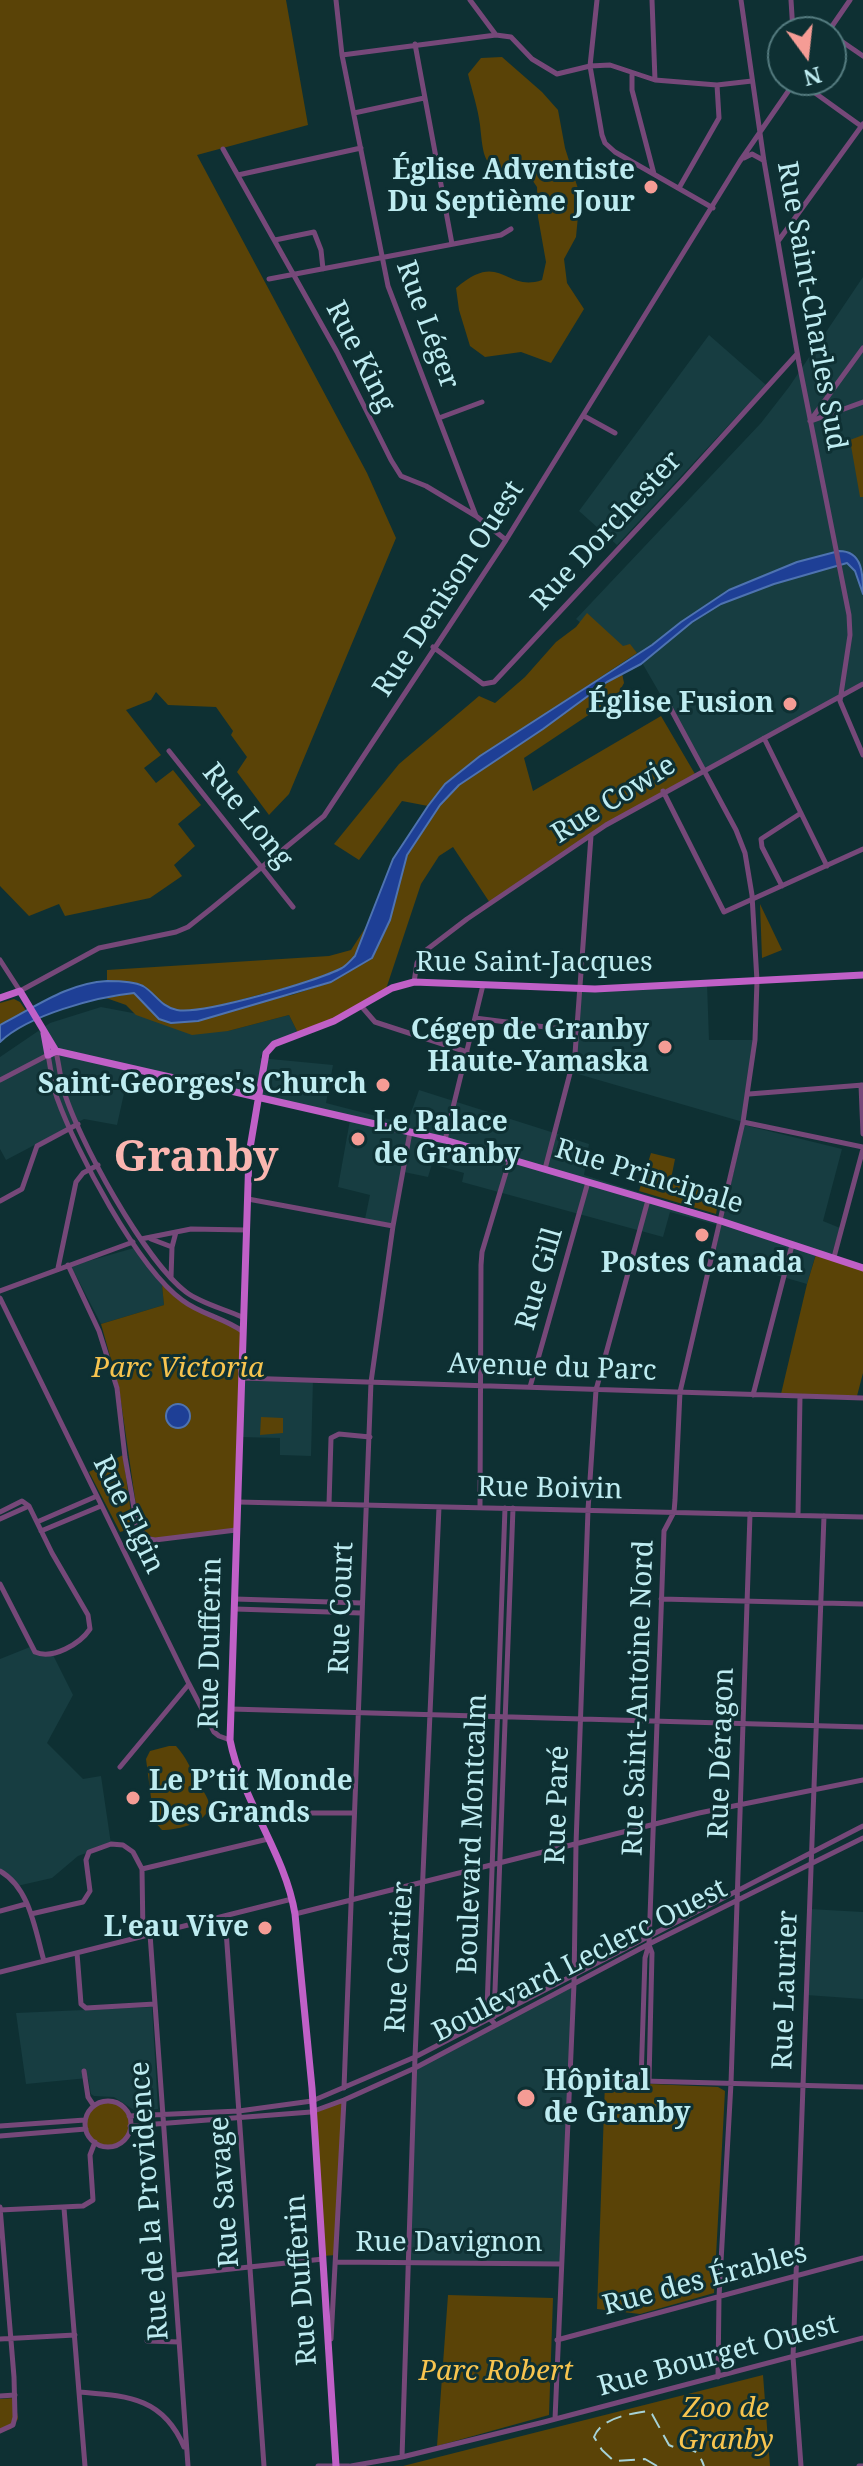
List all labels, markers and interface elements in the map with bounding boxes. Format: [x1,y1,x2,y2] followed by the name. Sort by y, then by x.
[767,16,847,96] north arrow
[800,61,825,94] text: N
[388,154,635,220] place label: Église Adventiste Du Septième Jour
[769,159,853,453] street label: Rue Saint-Charles Sud
[642,178,660,196] marker: Église Adventiste Du Septième Jour
[388,256,466,394] street label: Rue Léger
[318,296,402,418] street label: Rue King
[525,444,689,618] street label: Rue Dorchester
[367,475,531,703] street label: Rue Denison Ouest
[588,687,774,721] place label: Église Fusion
[781,695,799,713] marker: Église Fusion
[546,749,682,851] street label: Rue Cowie
[195,757,299,875] street label: Rue Long
[415,946,653,980] street label: Rue Saint-Jacques
[411,1014,649,1080] place label: Cégep de Granby Haute-Yamaska
[656,1038,674,1056] marker: Cégep de Granby Haute-Yamaska
[38,1068,367,1102] place label: Saint-Georges's Church
[374,1076,392,1094] marker: Saint-Georges's Church
[374,1106,520,1172] place label: Le Palace de Granby
[349,1130,367,1148] marker: Le Palace de Granby
[114,1132,278,1184] district label: Granby
[551,1132,747,1222] street label: Rue Principale
[509,1224,571,1334] street label: Rue Gill
[693,1226,711,1244] marker: Postes Canada
[601,1247,803,1281] place label: Postes Canada
[447,1348,657,1388] street label: Avenue du Parc
[92,1352,264,1386] park label: Parc Victoria
[85,1451,171,1579] street label: Rue Elgin
[477,1471,623,1507] street label: Rue Boivin
[617,1540,661,1856] street label: Rue Saint-Antoine Nord
[323,1541,361,1675] street label: Rue Court
[193,1557,229,1729] street label: Rue Dufferin
[702,1667,742,1839] street label: Rue Déragon
[451,1693,495,1975] street label: Boulevard Montcalm
[539,1745,577,1865] street label: Rue Paré
[149,1765,353,1831] place label: Le P’tit Monde Des Grands
[124,1789,142,1807] marker: Le P’tit Monde Des Grands
[427,1872,733,2050] street label: Boulevard Leclerc Ouest
[379,1880,421,2034] street label: Rue Cartier
[766,1910,806,2070] street label: Rue Laurier
[104,1911,249,1945] place label: L'eau Vive
[256,1919,274,1937] marker: L'eau Vive
[123,2060,177,2342] street label: Rue de la Providence
[544,2065,690,2131] place label: Hôpital de Granby
[515,2087,537,2109] marker: Hôpital de Granby
[203,2115,247,2269] street label: Rue Savage
[279,2193,325,2367] street label: Rue Dufferin
[355,2226,543,2260] street label: Rue Davignon
[599,2237,811,2323] street label: Rue des Érables
[594,2308,842,2404] street label: Rue Bourget Ouest
[419,2355,573,2389] park label: Parc Robert
[678,2392,774,2458] park label: Zoo de Granby

